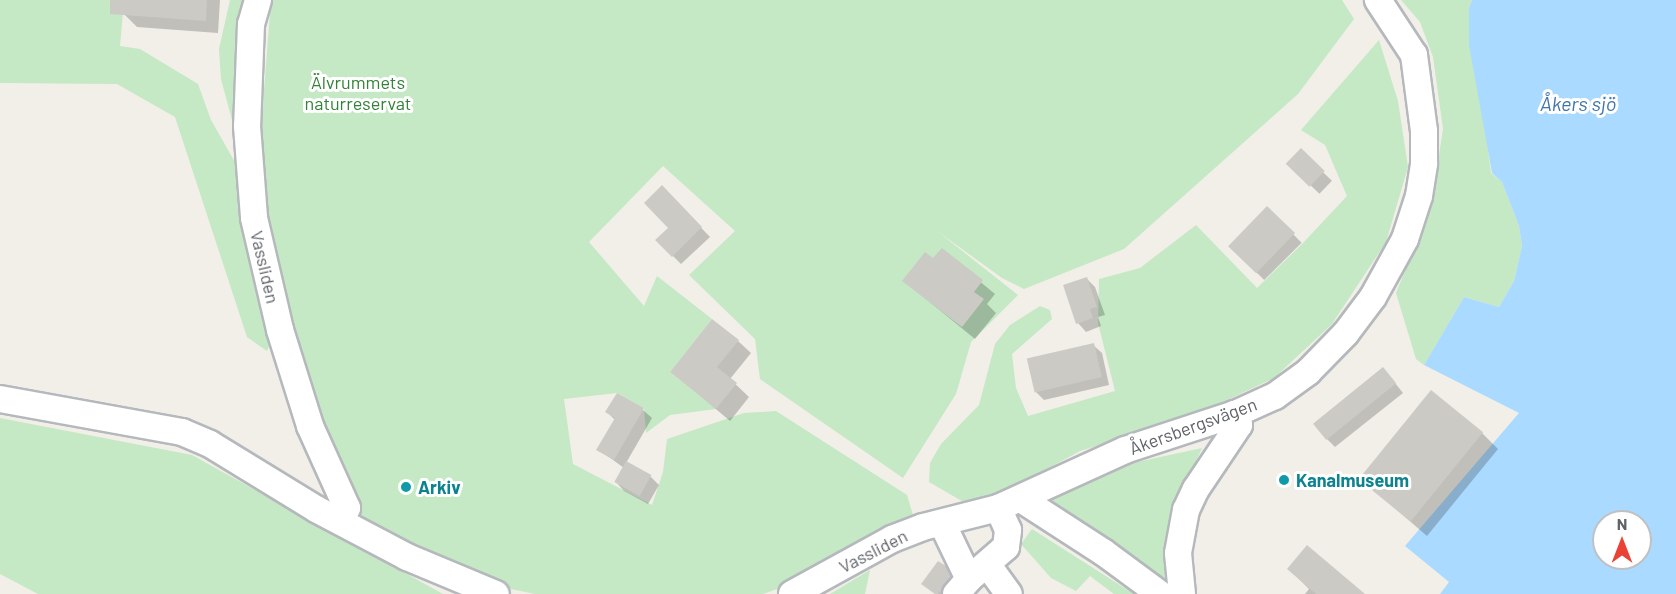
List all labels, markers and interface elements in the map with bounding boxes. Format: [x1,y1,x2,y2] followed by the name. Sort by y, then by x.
[305,72,411,115] park label: Älvrummets naturreservat
[1540,91,1616,115] water label: Åkers sjö
[246,229,284,305] street label: Vassliden
[1126,393,1260,459] street label: Åkersbergsvägen
[1296,469,1409,491] place label: Kanalmuseum
[1277,473,1291,487] marker: Kanalmuseum
[418,476,461,498] place label: Arkiv
[399,480,413,494] marker: Arkiv
[1592,510,1652,570] north arrow
[1617,514,1627,533] text: N
[835,525,911,577] street label: Vassliden

